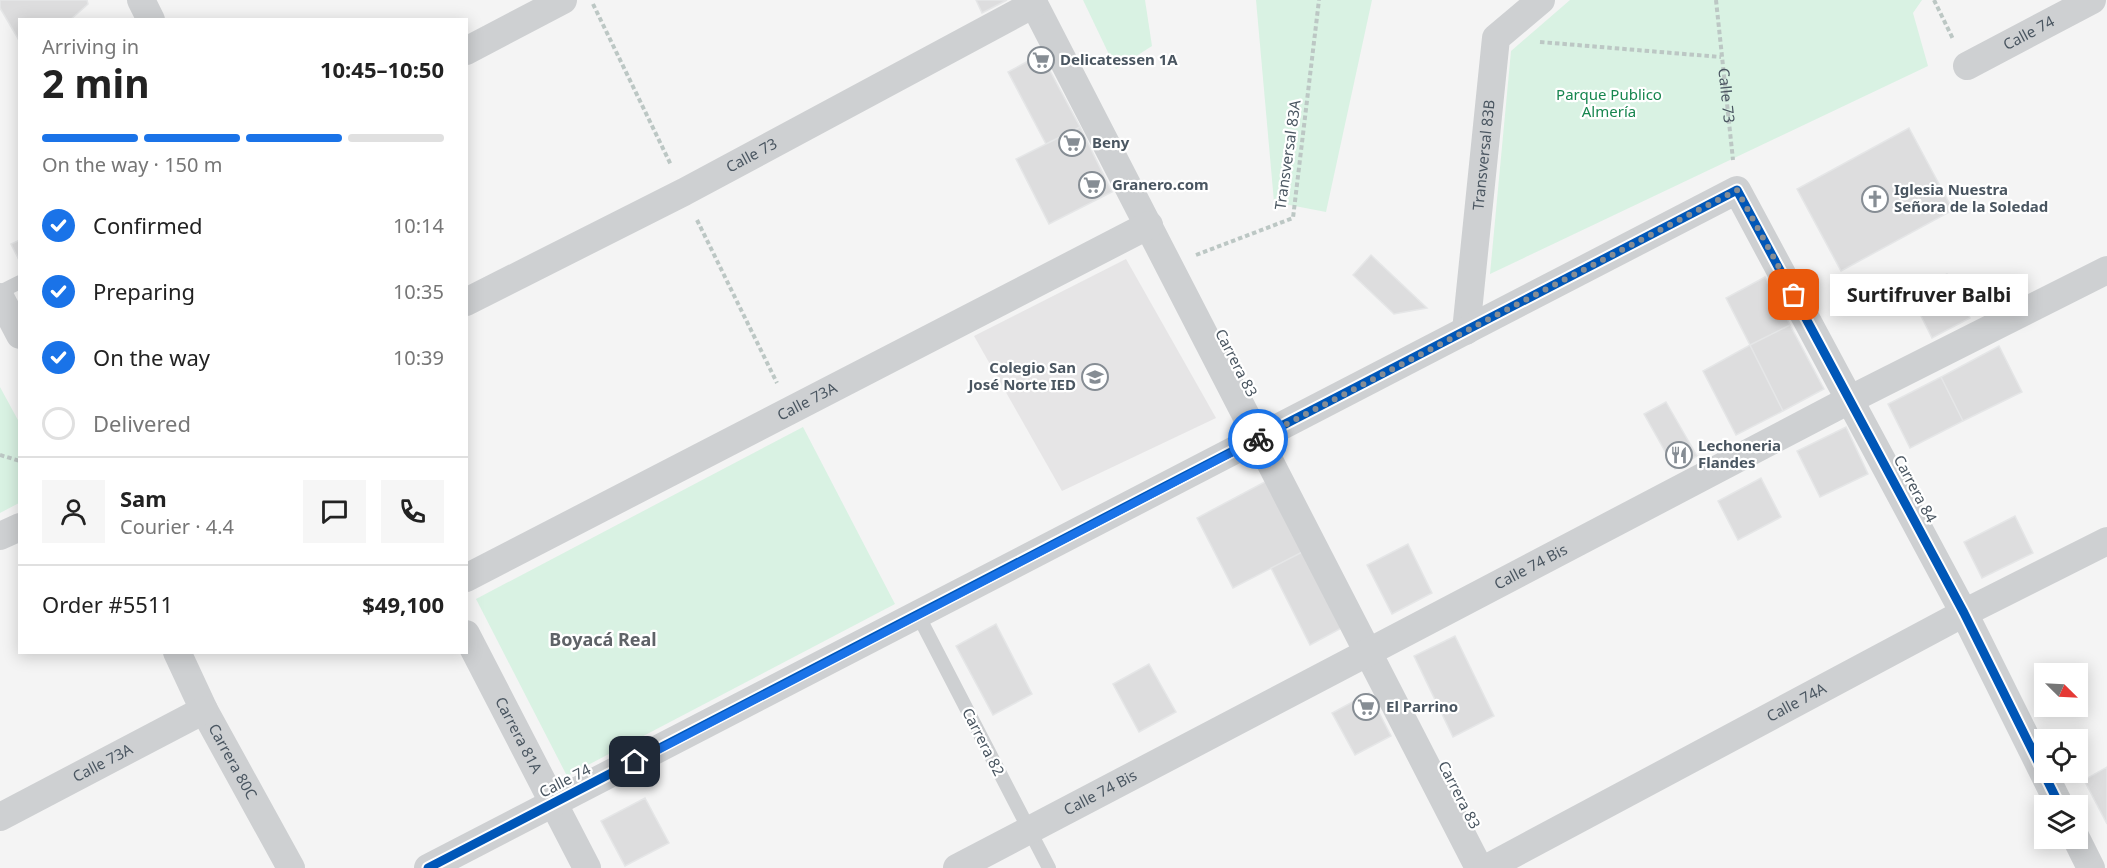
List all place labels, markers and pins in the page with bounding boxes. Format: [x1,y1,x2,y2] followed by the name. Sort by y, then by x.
[1026,45,1056,75] supermarket icon: Delicatessen 1A
[1060,49,1178,69] place label: Delicatessen 1A
[1057,128,1087,158] supermarket icon: Beny
[1092,132,1130,152] place label: Beny
[1077,170,1107,200] supermarket icon: Granero.com
[1112,174,1209,194] place label: Granero.com
[1894,179,2048,216] place label: Iglesia Nuestra Señora de la Soledad
[1860,184,1890,214] church icon: Iglesia Nuestra Señora de la Soledad
[1768,269,1819,320] pin
[1830,274,2028,316] callout: Surtifruver Balbi
[966,357,1076,394] place label: Colegio San José Norte IED
[1080,362,1110,392] school or university icon: Colegio San José Norte IED
[1698,435,1781,472] place label: Lechoneria Flandes
[1664,440,1694,470] restaurant icon: Lechoneria Flandes
[1351,692,1381,722] supermarket icon: El Parrino
[1386,696,1458,716] place label: El Parrino
[609,736,660,787] pin

